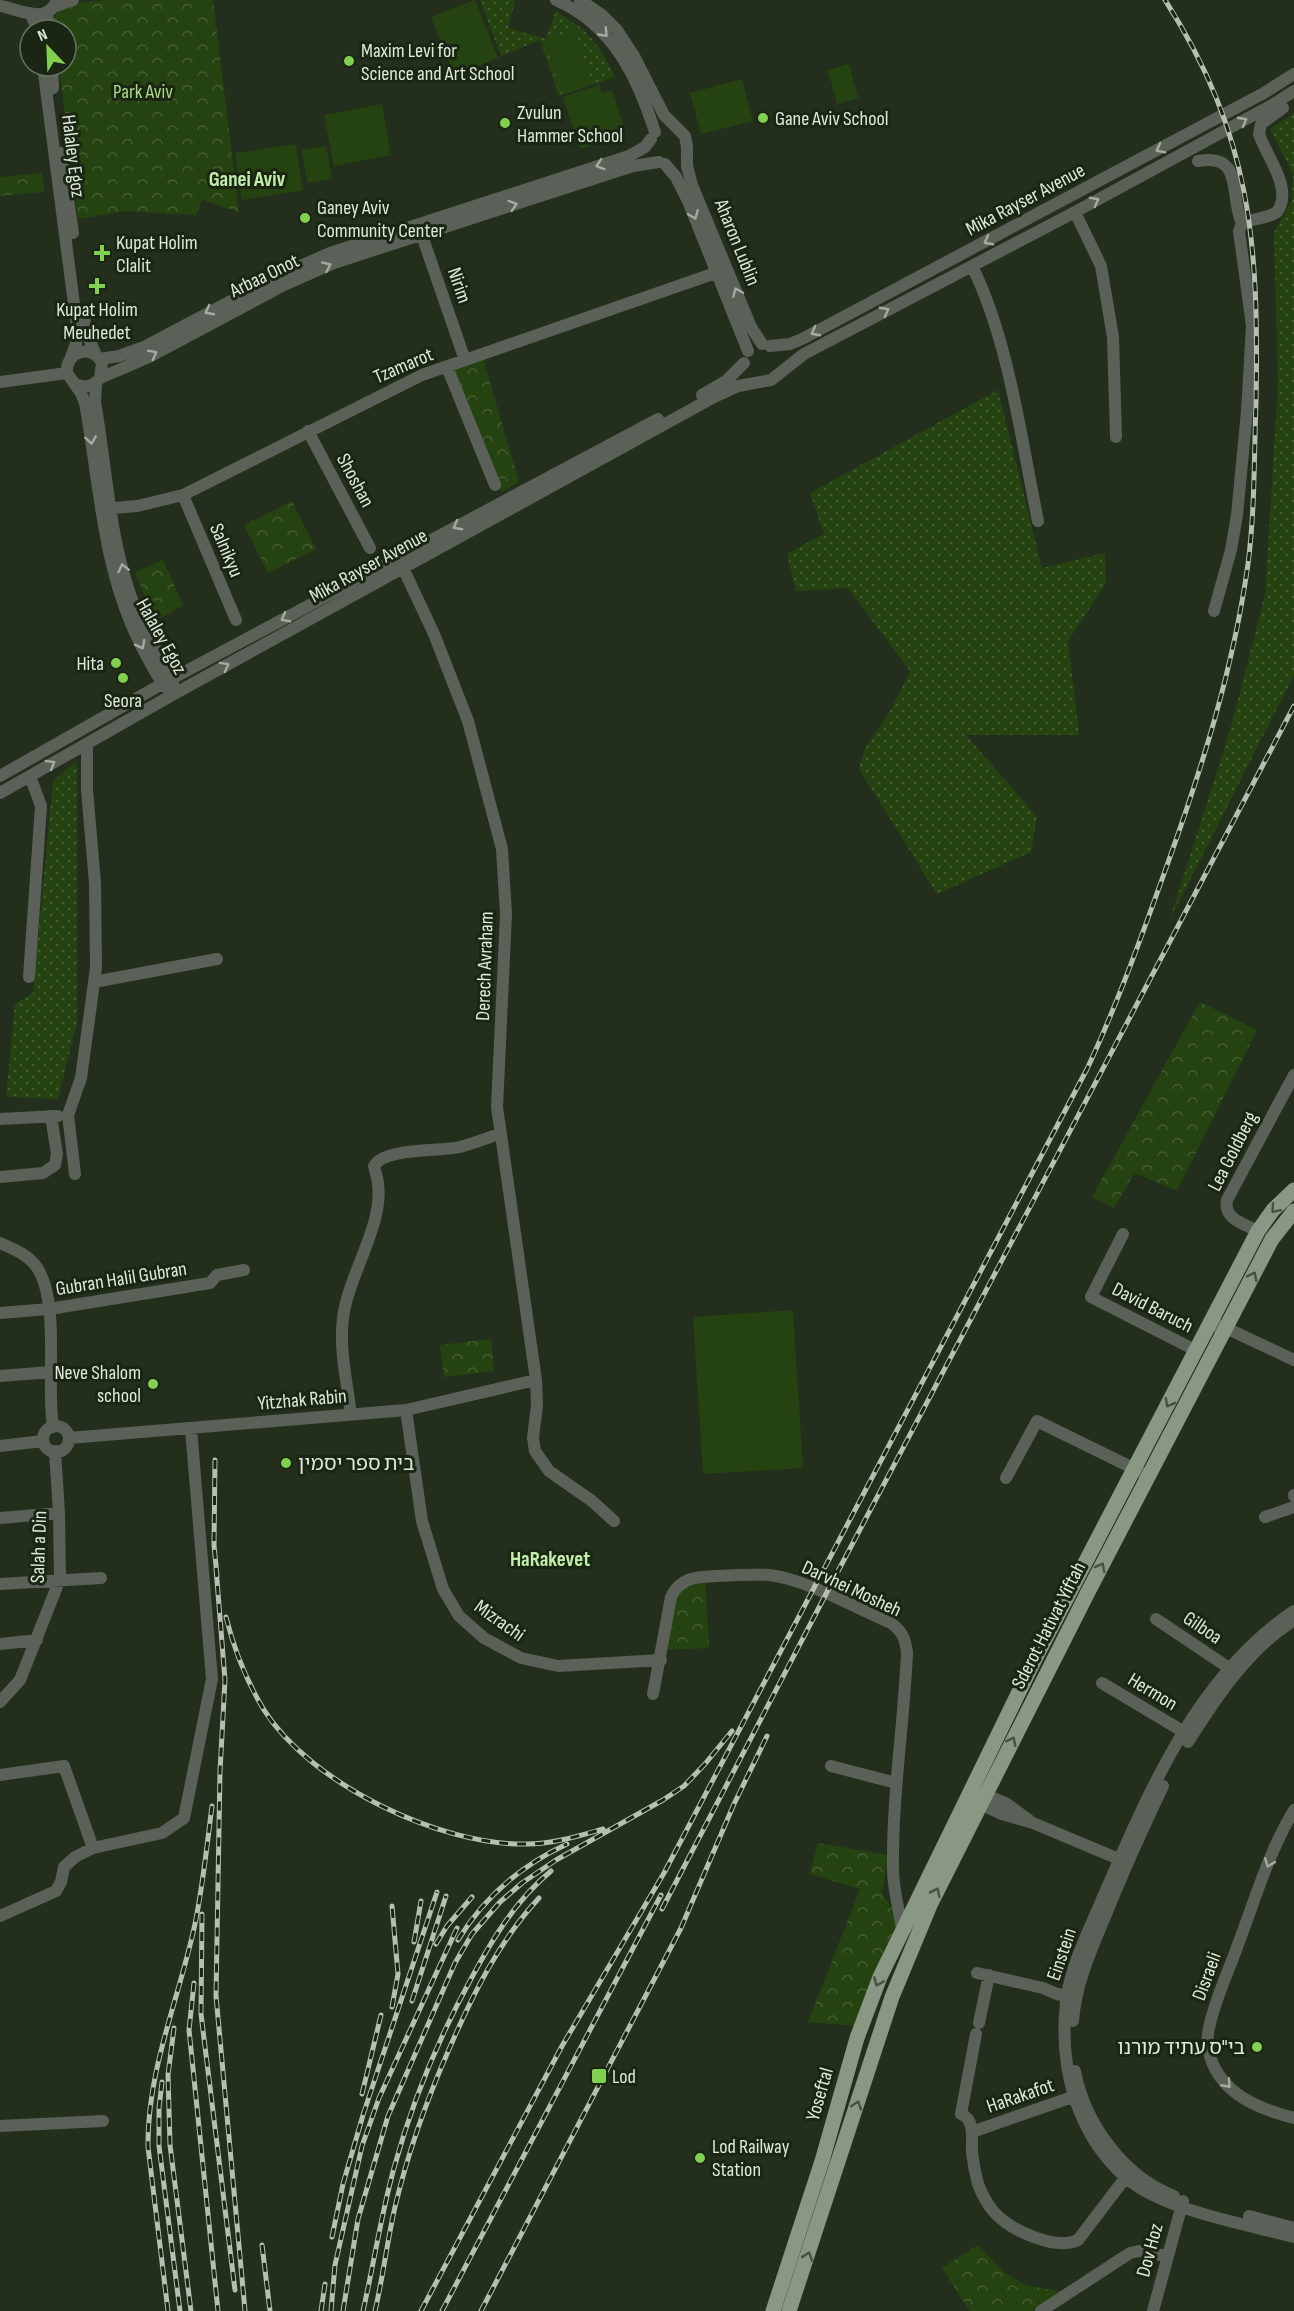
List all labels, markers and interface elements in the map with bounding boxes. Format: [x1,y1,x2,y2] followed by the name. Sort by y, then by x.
[18,18,78,78] north arrow
[35,25,50,46] text: N
[596,25,607,36] one-way arrow
[361,39,514,86] place label: Maxim Levi for Science and Art School
[342,54,356,68] marker: Maxim Levi for Science and Art School
[113,80,173,104] park label: Park Aviv
[517,101,623,148] place label: Zvulun Hammer School
[775,107,889,131] place label: Gane Aviv School
[756,111,770,125] marker: Gane Aviv School
[56,113,90,199] street label: Halaley Egoz
[498,116,512,130] marker: Zvulun Hammer School
[1237,117,1247,128] one-way arrow
[1155,142,1166,153] one-way arrow
[595,158,606,170] one-way arrow
[962,158,1089,241] street label: Mika Rayser Avenue
[209,167,286,192] district label: Ganei Aviv
[709,195,765,289] street label: Aharon Lublin
[317,196,444,243] place label: Ganey Aviv Community Center
[1089,197,1099,208] one-way arrow
[507,200,518,213] one-way arrow
[687,208,699,219] one-way arrow
[298,211,312,225] marker: Ganey Aviv Community Center
[116,231,198,278] place label: Kupat Holim Clalit
[983,234,994,245] one-way arrow
[93,244,111,262] marker: Kupat Holim Clalit
[225,249,303,303] street label: Arbaa Onot
[321,261,332,273] one-way arrow
[442,264,476,306] street label: Nirim
[88,277,106,295] marker: Kupat Holim Meuhedet
[732,287,744,298] one-way arrow
[56,298,138,345] place label: Kupat Holim Meuhedet
[205,304,216,315] one-way arrow
[879,307,889,318] one-way arrow
[811,325,822,336] one-way arrow
[370,343,437,389] street label: Tzamarot
[147,350,158,361] one-way arrow
[84,435,96,444] one-way arrow
[331,449,379,511] street label: Shoshan
[452,519,463,530] one-way arrow
[204,520,248,581] street label: Salnikyu
[305,524,432,608] street label: Mika Rayser Avenue
[117,563,130,573] one-way arrow
[130,594,192,679] street label: Halaley Egoz
[280,611,291,622] one-way arrow
[134,639,145,649] one-way arrow
[76,652,104,676] place label: Hita
[109,656,123,670] marker: Hita
[219,662,229,673] one-way arrow
[116,671,130,685] marker: Seora
[104,689,142,713] place label: Seora
[45,760,55,771] one-way arrow
[471,911,499,1021] street label: Derech Avraham
[1203,1108,1263,1195] street label: Lea Goldberg
[1271,1202,1282,1213] one-way arrow
[54,1257,188,1301] street label: Gubran Halil Gubran
[1246,1271,1257,1282] one-way arrow
[1108,1277,1197,1338] street label: David Baruch
[54,1361,141,1408] place label: Neve Shalom school
[146,1377,160,1391] marker: Neve Shalom school
[257,1384,348,1416] street label: Yitzhak Rabin
[1165,1396,1177,1407] one-way arrow
[298,1452,414,1476] place label: בית ספר יסמין
[279,1456,293,1470] marker: בית ספר יסמין
[26,1510,52,1584] street label: Salah a Din
[510,1547,590,1572] district label: HaRakevet
[798,1555,905,1622] street label: Darvhei Mosheh
[1007,1558,1091,1693] street label: Sderot Hativat Yiftah
[1094,1563,1105,1574] one-way arrow
[470,1595,529,1647] street label: Mizrachi
[1178,1606,1226,1649] street label: Gilboa
[1123,1668,1182,1716] street label: Hermon
[1005,1737,1016,1747] one-way arrow
[1264,1856,1276,1867] one-way arrow
[929,1887,941,1898] one-way arrow
[1042,1925,1082,1984] street label: Einstein
[1187,1949,1227,2004] street label: Disraeli
[873,1976,885,1987] one-way arrow
[1118,2036,1245,2060] place label: בי"ס עתיד מורנו
[1250,2040,1264,2054] marker: בי"ס עתיד מורנו
[612,2065,636,2089] place label: Lod
[801,2065,839,2124] street label: Yoseftal
[590,2067,608,2085] marker: Lod
[984,2073,1057,2119] street label: HaRakafot
[1220,2077,1231,2087] one-way arrow
[850,2100,862,2111] one-way arrow
[712,2135,790,2182] place label: Lod Railway Station
[693,2151,707,2165] marker: Lod Railway Station
[1131,2221,1169,2280] street label: Dov Hoz
[800,2251,813,2262] one-way arrow

